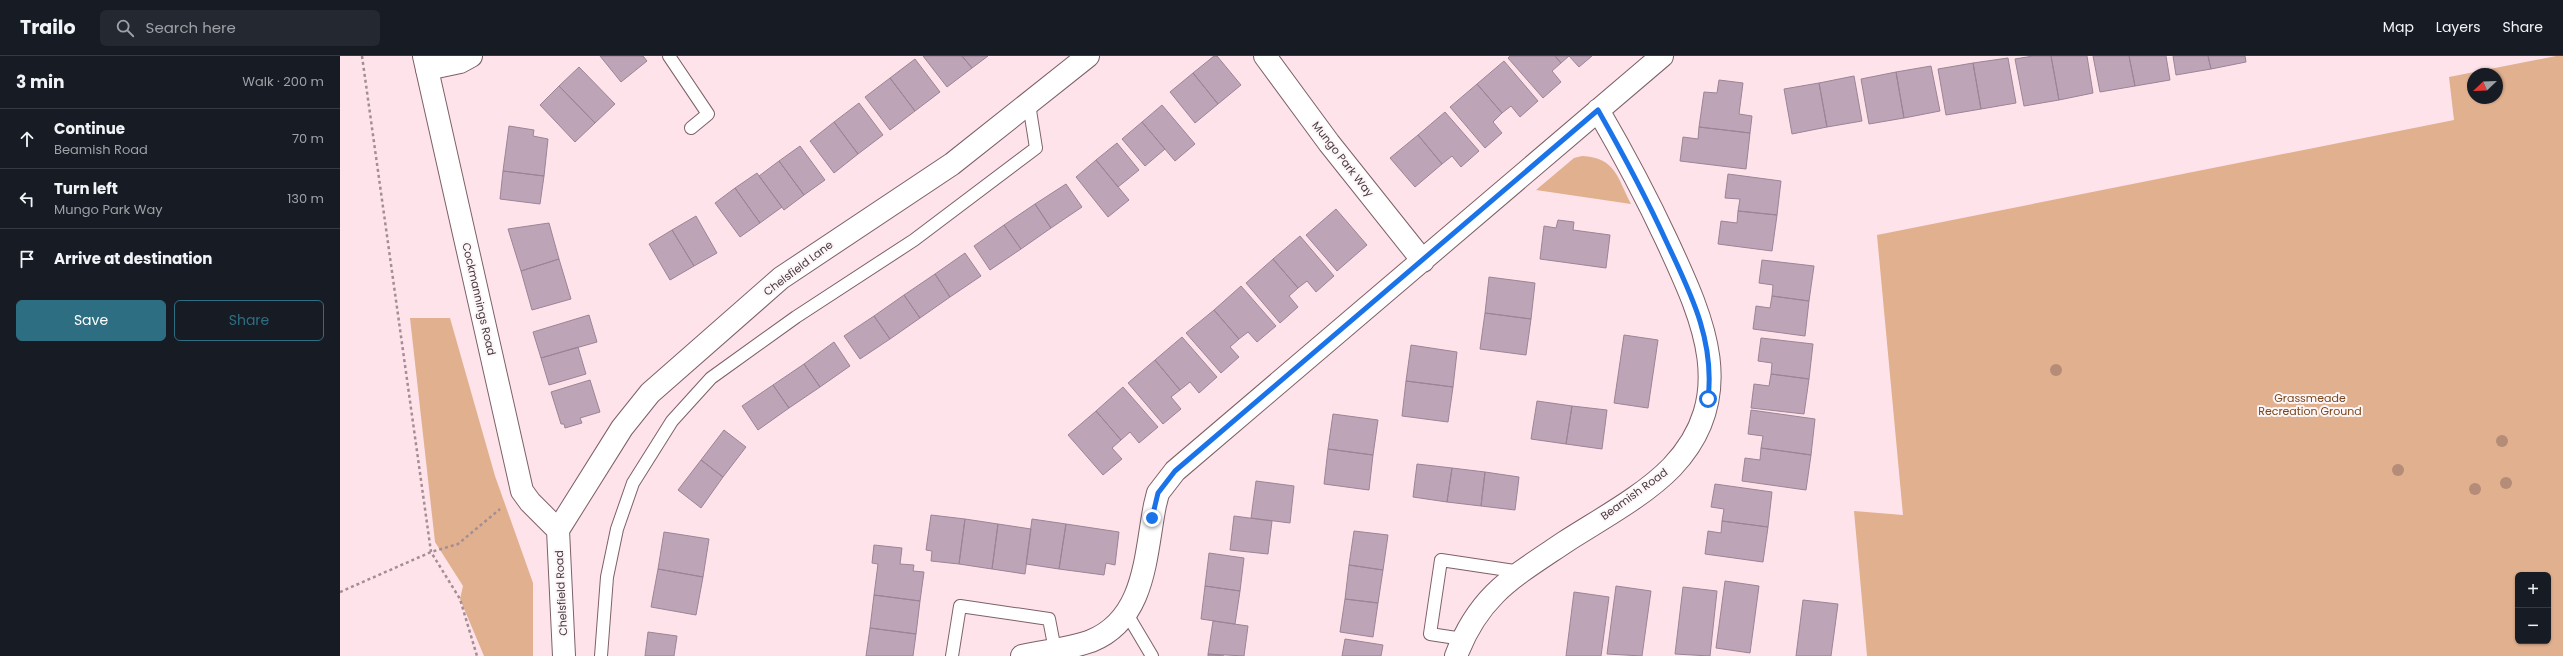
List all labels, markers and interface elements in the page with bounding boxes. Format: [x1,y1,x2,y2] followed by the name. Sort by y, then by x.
[100,10,380,46] search box
[20,14,76,41] text: Trailo
[114,17,136,39] icon: search
[146,17,236,38] text: Search here
[2383,17,2414,37] text: Map
[2436,17,2480,37] text: Layers
[2502,17,2543,37] text: Share
[2467,68,2503,104] north arrow
[16,70,64,94] text: 3 min
[242,72,324,91] text: Walk · 200 m
[54,118,125,139] text: Continue
[1308,118,1378,201] street label: Mungo Park Way
[16,128,38,150] icon: ahead
[292,129,324,148] text: 70 m
[54,140,148,159] text: Beamish Road
[54,178,118,199] text: Turn left
[16,188,38,210] icon: left
[287,189,324,208] text: 130 m
[54,200,163,219] text: Mungo Park Way
[760,237,836,299] street label: Chelsfield Lane
[458,241,500,357] street label: Cockmannings Road
[16,248,38,270] icon: arrive
[54,248,212,269] text: Arrive at destination
[16,300,166,341] button: Save
[174,300,324,341] button: Share
[1699,390,1717,408] route start
[2258,390,2362,419] park label: Grassmeade Recreation Ground
[1597,464,1671,524] street label: Beamish Road
[1143,509,1161,527] route end
[551,550,571,636] street label: Chelsfield Road
[2515,572,2551,644] map controls
[2515,572,2551,608] button: +
[2515,608,2551,644] button: −

